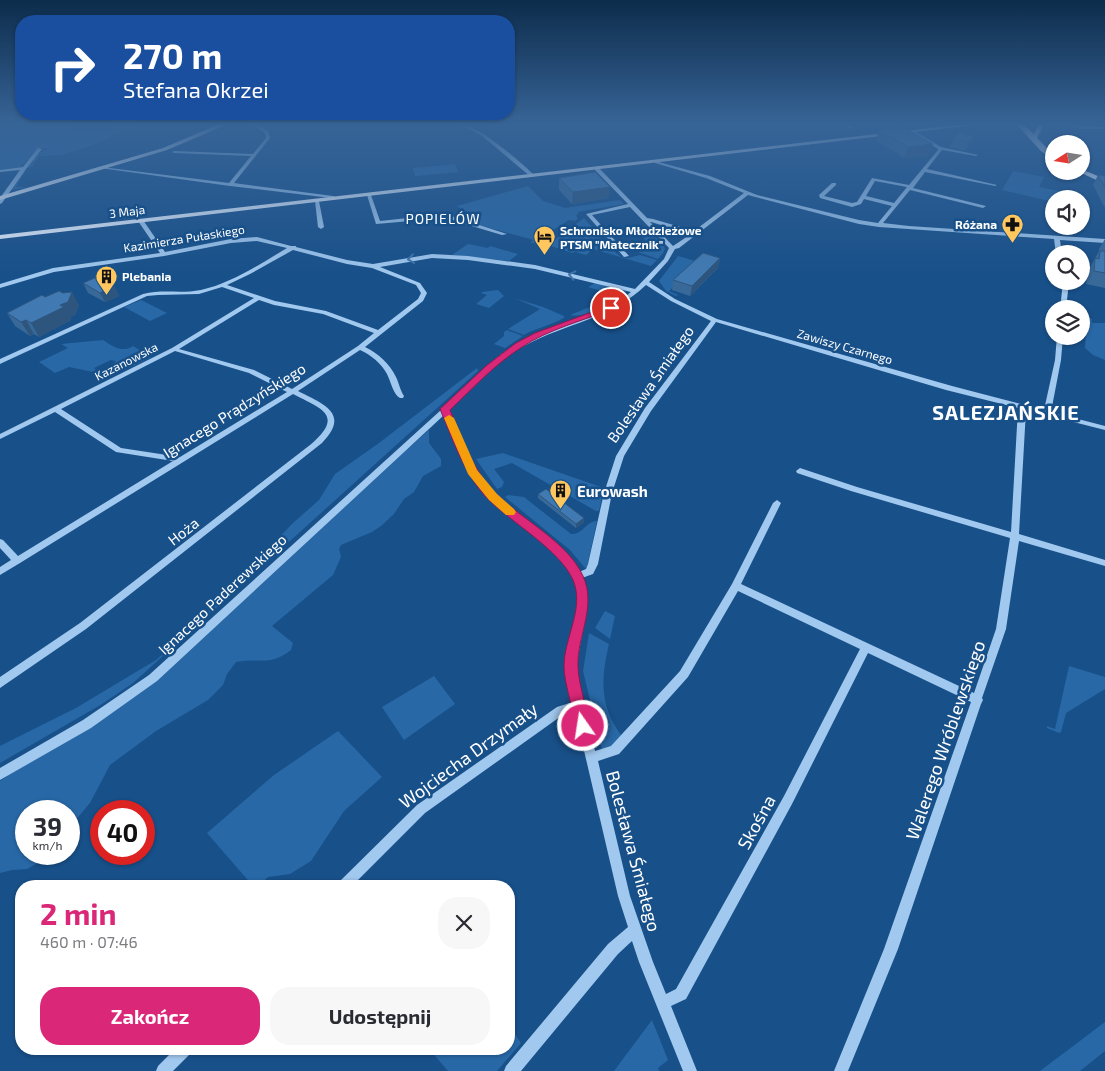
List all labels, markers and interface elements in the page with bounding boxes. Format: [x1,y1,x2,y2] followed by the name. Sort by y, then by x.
[123,34,222,76] text: 270 m
[40,35,105,100] icon: right
[123,76,269,102] text: Stefana Okrzei
[1045,135,1090,180] north arrow
[1045,135,1090,345] map controls
[1045,190,1090,235] button: sound
[108,202,146,221] street label: 3 Maja
[406,210,480,227] district label: POPIELÓW
[1001,212,1025,243] pharmacy icon: Różana
[955,217,997,231] place label: Różana
[122,221,246,254] street label: Kazimierza Pułaskiego
[560,223,702,251] place label: Schronisko Młodzieżowe PTSM "Matecznik"
[532,225,556,256] hotel icon: Schronisko Młodzieżowe PTSM "Matecznik"
[1045,245,1090,290] button: search
[407,254,416,264] one-way arrow
[94,264,118,295] building icon: Plebania
[122,269,172,283] place label: Plebania
[567,270,576,281] one-way arrow
[590,287,632,329] pin
[597,294,625,322] icon: arrive
[1045,300,1090,345] button: layers
[603,322,697,446] street label: Bolesława Śmiałego
[796,326,894,366] street label: Zawiszy Czarnego
[92,339,160,383] street label: Kazanowska
[159,359,309,461] street label: Ignacego Prądzyńskiego
[932,400,1080,424] district label: SALEZJAŃSKIE
[549,479,573,510] building icon: Eurowash
[577,482,648,500] place label: Eurowash
[164,513,202,549] street label: Hoża
[154,530,290,658] street label: Ignacego Paderewskiego
[901,638,989,842] street label: Walerego Wróblewskiego
[394,697,542,813] street label: Wojciecha Drzymały
[556,699,608,751] position arrow
[602,768,666,934] street label: Bolesława Śmiałego
[732,791,780,853] street label: Skośna
[90,800,155,865] speed limit sign: 40
[33,811,62,841] text: 39
[33,838,62,852] text: km/h
[40,895,117,931] text: 2 min
[438,897,490,949] button: close
[40,932,138,951] text: 460 m · 07:46
[40,987,260,1045] button: Zakończ
[270,987,490,1045] button: Udostępnij

